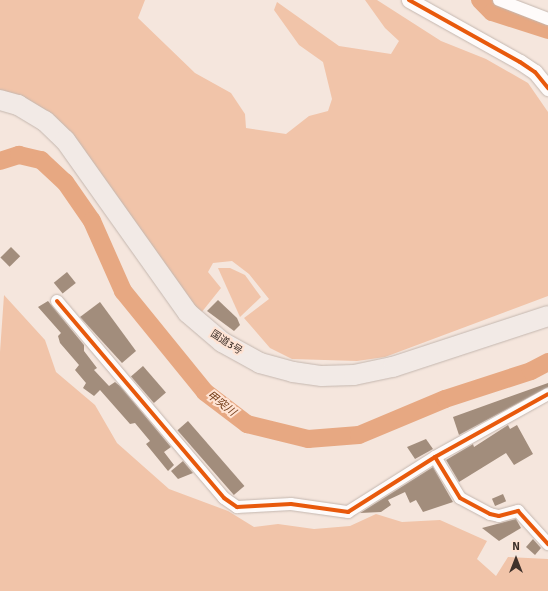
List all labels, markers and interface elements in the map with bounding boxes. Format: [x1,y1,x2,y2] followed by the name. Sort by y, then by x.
[208,328,244,358] street label: 国道3号
[204,389,238,419] water label: 甲突川
[496,539,536,579] north arrow
[512,540,520,553] text: N

